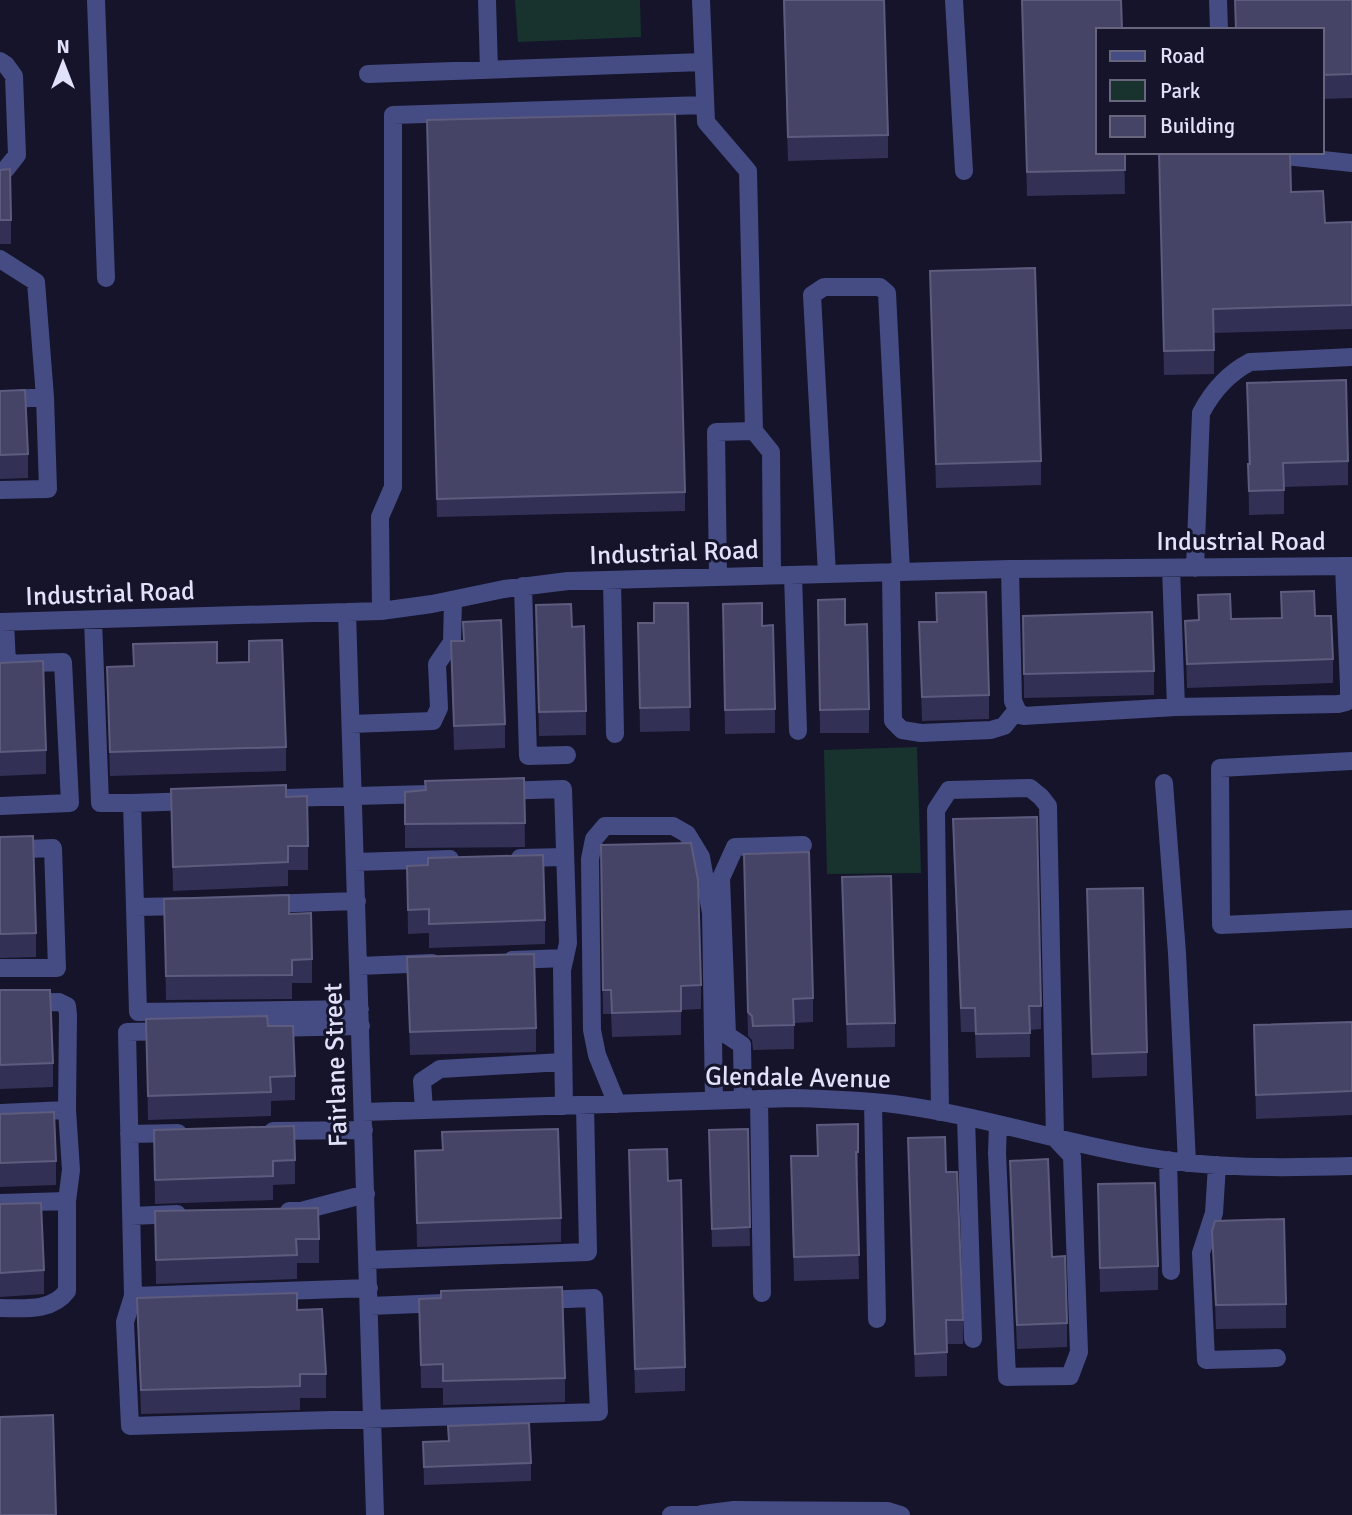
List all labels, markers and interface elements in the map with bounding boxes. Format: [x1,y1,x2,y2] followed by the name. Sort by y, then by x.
[28,28,98,98] north arrow
[1096,28,1324,154] legend
[56,35,70,59] text: N
[1160,43,1205,69] text: Road
[1160,78,1201,104] text: Park
[1160,113,1235,139] text: Building
[1156,526,1326,558] street label: Industrial Road
[589,534,759,572] street label: Industrial Road
[25,575,195,613] street label: Industrial Road
[317,982,355,1148] street label: Fairlane Street
[705,1060,891,1096] street label: Glendale Avenue

